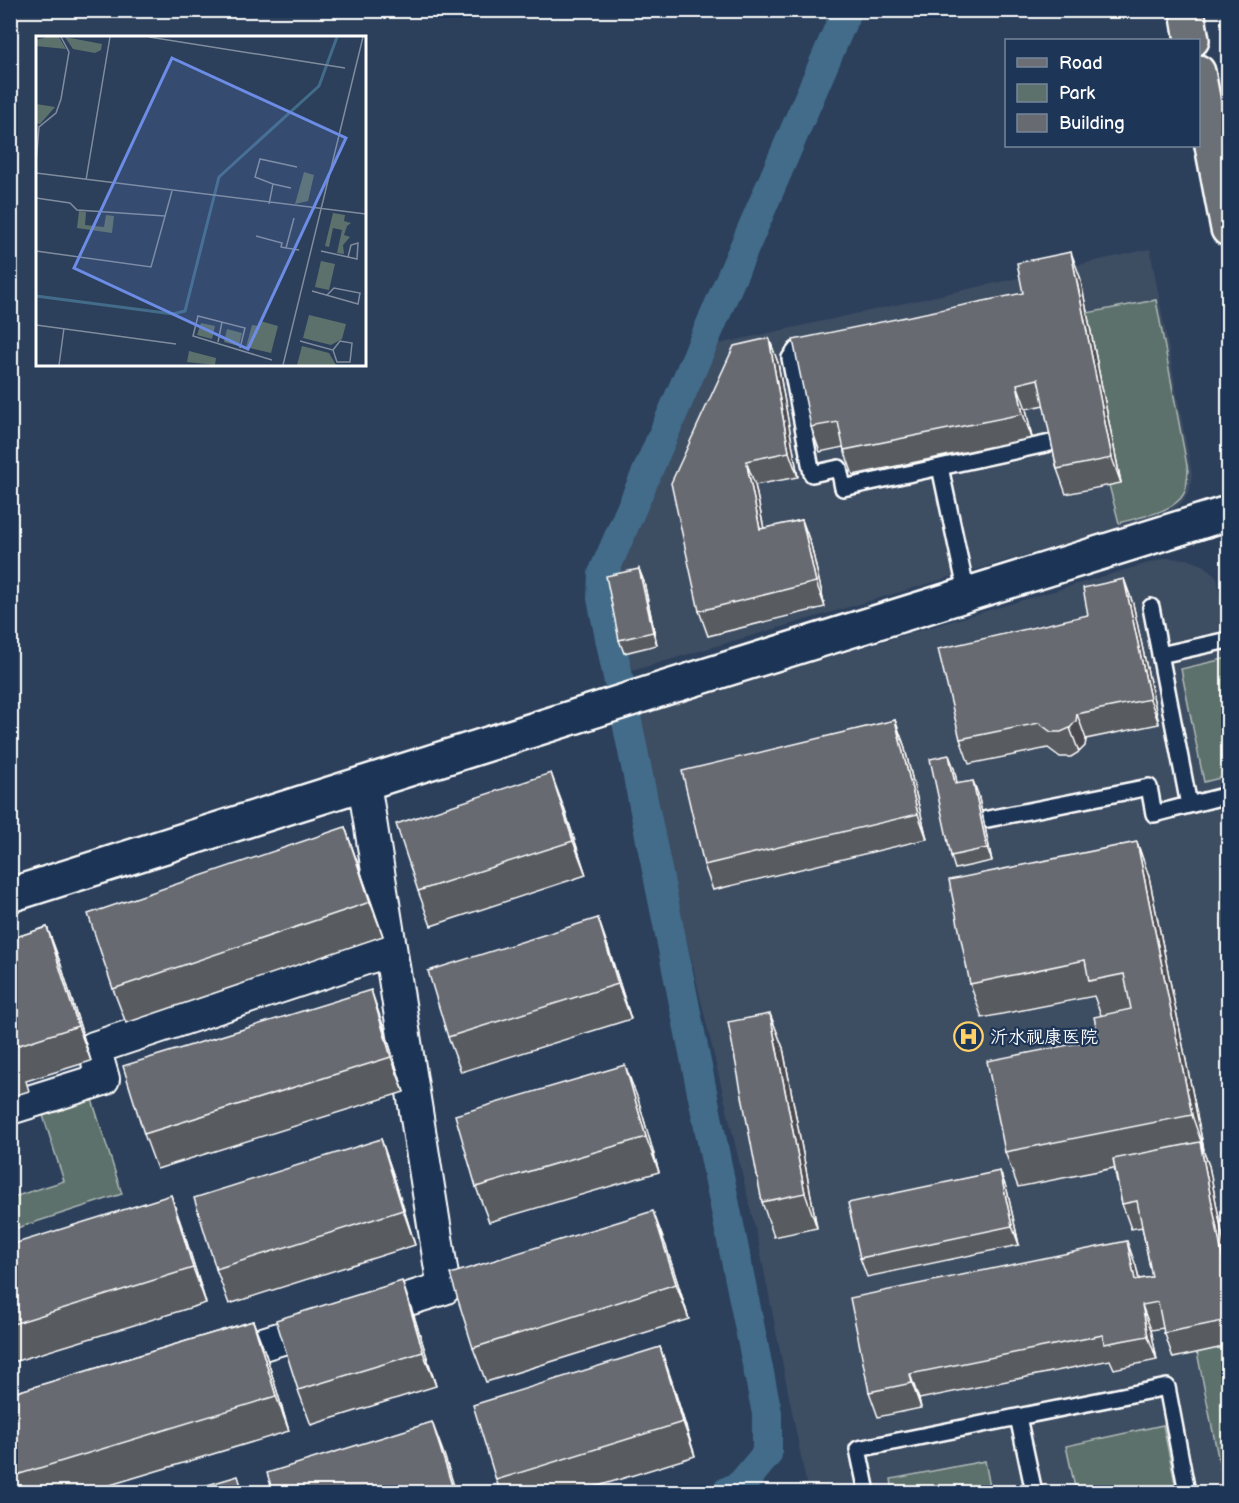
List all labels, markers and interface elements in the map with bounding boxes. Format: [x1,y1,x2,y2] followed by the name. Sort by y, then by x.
[36,36,366,366] inset map
[1005,39,1200,147] legend
[1059,53,1103,74] text: Road
[1059,83,1095,104] text: Park
[1059,113,1125,134] text: Building
[953,1021,985,1053] hospital icon: 沂水视康医院
[990,1027,1098,1048] place label: 沂水视康医院

